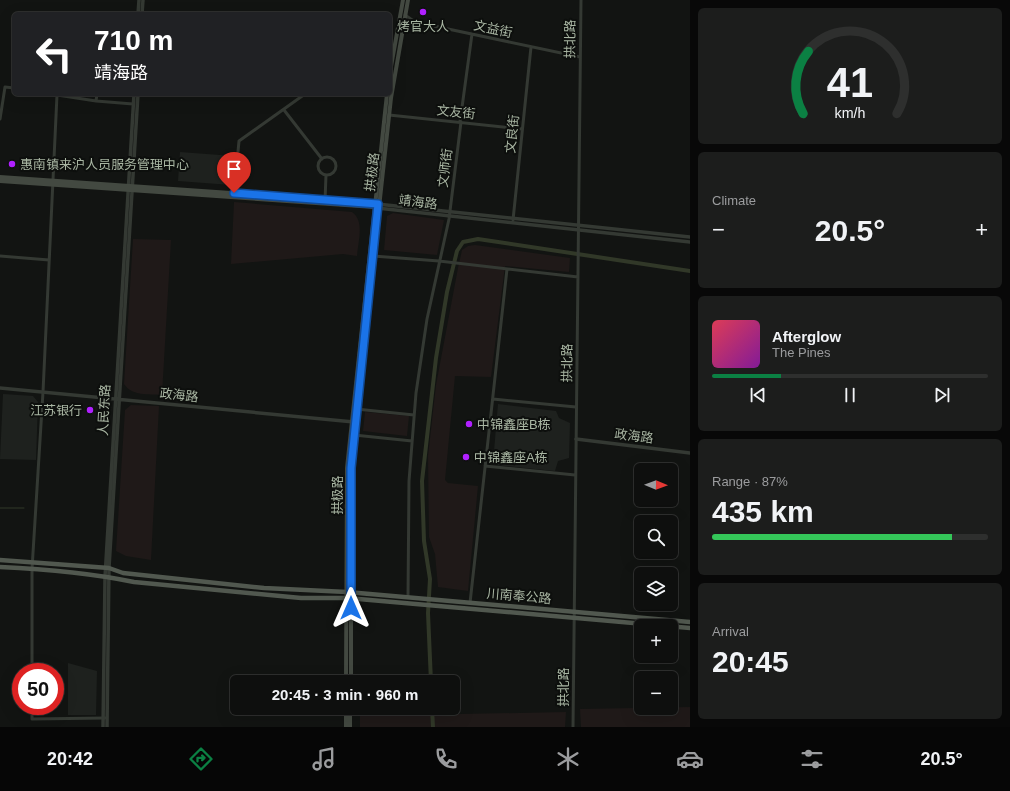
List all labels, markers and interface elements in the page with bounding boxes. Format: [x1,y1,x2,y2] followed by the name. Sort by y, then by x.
[418,7,428,17] marker: 烤官大人
[472,18,514,40] street label: 文益街
[397,19,449,34] place label: 烤官大人
[562,19,578,59] street label: 拱北路
[94,25,173,56] text: 710 m
[28,28,80,80] icon: left
[827,59,873,106] text: 41
[94,63,148,83] text: 靖海路
[436,103,476,121] street label: 文友街
[835,104,866,120] text: km/h
[503,114,521,154] street label: 文良街
[435,148,455,188] street label: 文师街
[217,152,251,193] pin
[362,152,382,192] street label: 拱极路
[20,157,189,172] place label: 惠南镇来沪人员服务管理中心
[223,158,245,180] icon: arrive
[7,159,17,169] marker: 惠南镇来沪人员服务管理中心
[398,192,438,212] street label: 靖海路
[712,193,756,208] text: Climate
[815,214,885,247] text: 20.5°
[712,217,725,242] text: −
[975,217,988,242] text: +
[772,328,841,345] text: Afterglow
[559,343,575,383] street label: 拱北路
[772,345,831,360] text: The Pines
[95,384,113,436] street label: 人民东路
[747,384,769,406] icon: previous
[839,384,861,406] icon: pause
[931,384,953,406] icon: next
[159,386,199,404] street label: 政海路
[30,403,82,418] place label: 江苏银行
[85,405,95,415] marker: 江苏银行
[477,417,551,432] place label: 中锦鑫座B栋
[464,419,474,429] marker: 中锦鑫座B栋
[614,426,654,446] street label: 政海路
[474,450,548,465] place label: 中锦鑫座A栋
[461,452,471,462] marker: 中锦鑫座A栋
[634,463,678,507] north arrow
[634,463,678,715] map controls
[712,474,788,489] text: Range · 87%
[330,475,345,515] street label: 拱极路
[712,495,814,528] text: 435 km
[634,515,678,559] button: search
[634,567,678,611] button: layers
[486,586,552,606] street label: 川南奉公路
[330,587,372,629] position arrow
[634,619,678,663] button: +
[712,624,749,639] text: Arrival
[712,645,789,678] text: 20:45
[12,663,64,715] speed limit sign: 50
[556,667,571,707] street label: 拱北路
[634,671,678,715] button: −
[272,686,418,703] text: 20:45 · 3 min · 960 m
[187,745,215,773] icon: directions
[310,745,338,773] icon: music
[432,745,460,773] icon: phone
[554,745,582,773] icon: climate
[676,745,704,773] icon: car
[798,745,826,773] icon: filters
[47,749,93,769] text: 20:42
[921,749,963,769] text: 20.5°

